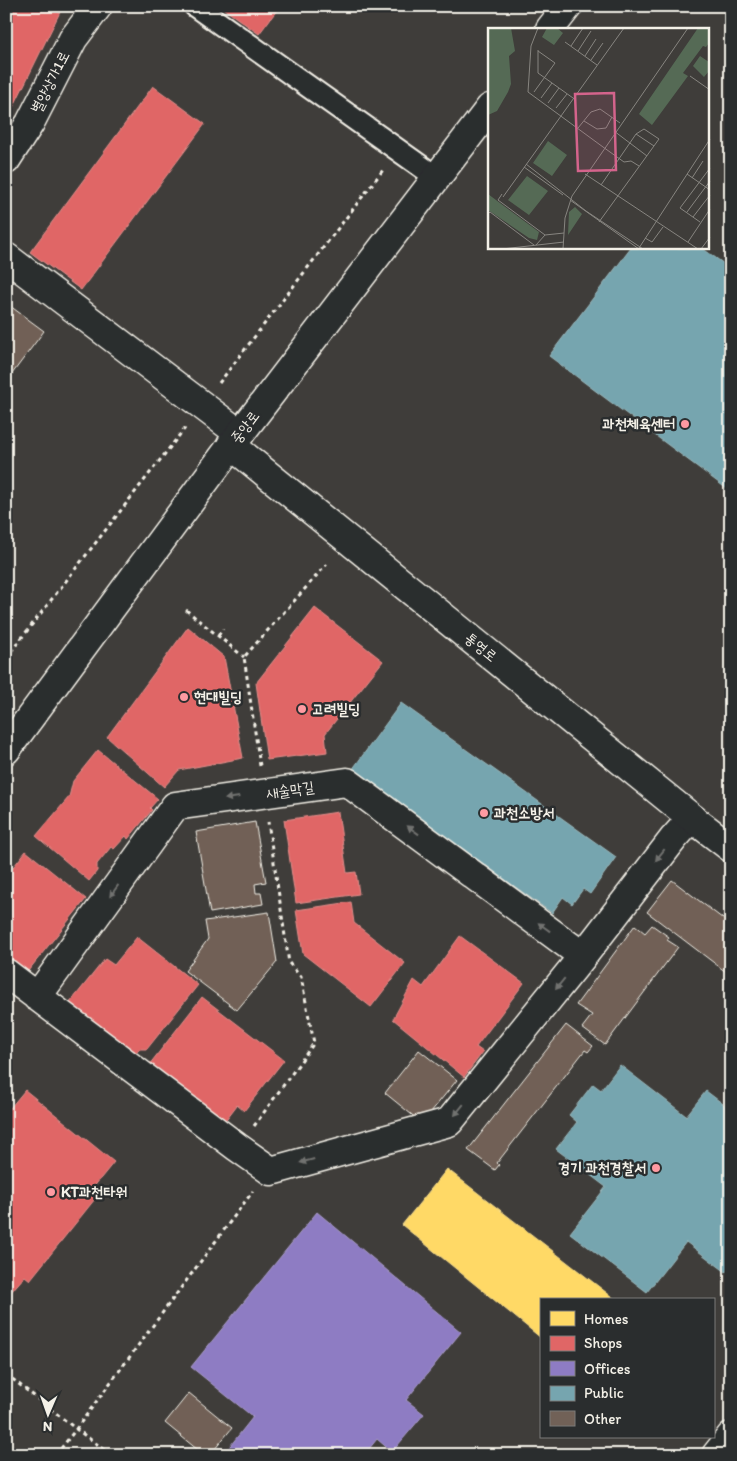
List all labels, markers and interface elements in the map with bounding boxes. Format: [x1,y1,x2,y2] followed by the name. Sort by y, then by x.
[488,28,710,249] inset map
[27,48,73,116] street label: 별양상가1로
[227,407,263,447] street label: 중앙로
[602,415,675,433] place label: 과천체육센터
[679,418,691,430] marker: 과천체육센터
[461,629,501,665] street label: 통영로
[194,688,242,706] place label: 현대빌딩
[178,691,190,703] marker: 현대빌딩
[312,700,360,718] place label: 고려빌딩
[296,703,308,715] marker: 고려빌딩
[265,778,315,802] street label: 새술막길
[224,794,240,802] one-way arrow
[493,804,554,822] place label: 과천소방서
[478,807,490,819] marker: 과천소방서
[407,825,420,836] one-way arrow
[655,848,666,861] one-way arrow
[109,884,119,898] one-way arrow
[537,922,551,932] one-way arrow
[555,977,566,990] one-way arrow
[453,1103,464,1116] one-way arrow
[299,1157,315,1165] one-way arrow
[558,1159,646,1177] place label: 경기 과천경찰서
[650,1162,662,1174] marker: 경기 과천경찰서
[61,1183,127,1201] place label: KT과천타워
[45,1186,57,1198] marker: KT과천타워
[540,1298,714,1438] legend
[584,1310,629,1328] text: Homes
[584,1334,623,1352] text: Shops
[584,1360,631,1378] text: Offices
[584,1384,624,1402] text: Public
[22,1388,72,1438] north arrow
[584,1410,621,1428] text: Other
[43,1418,53,1435] text: N

